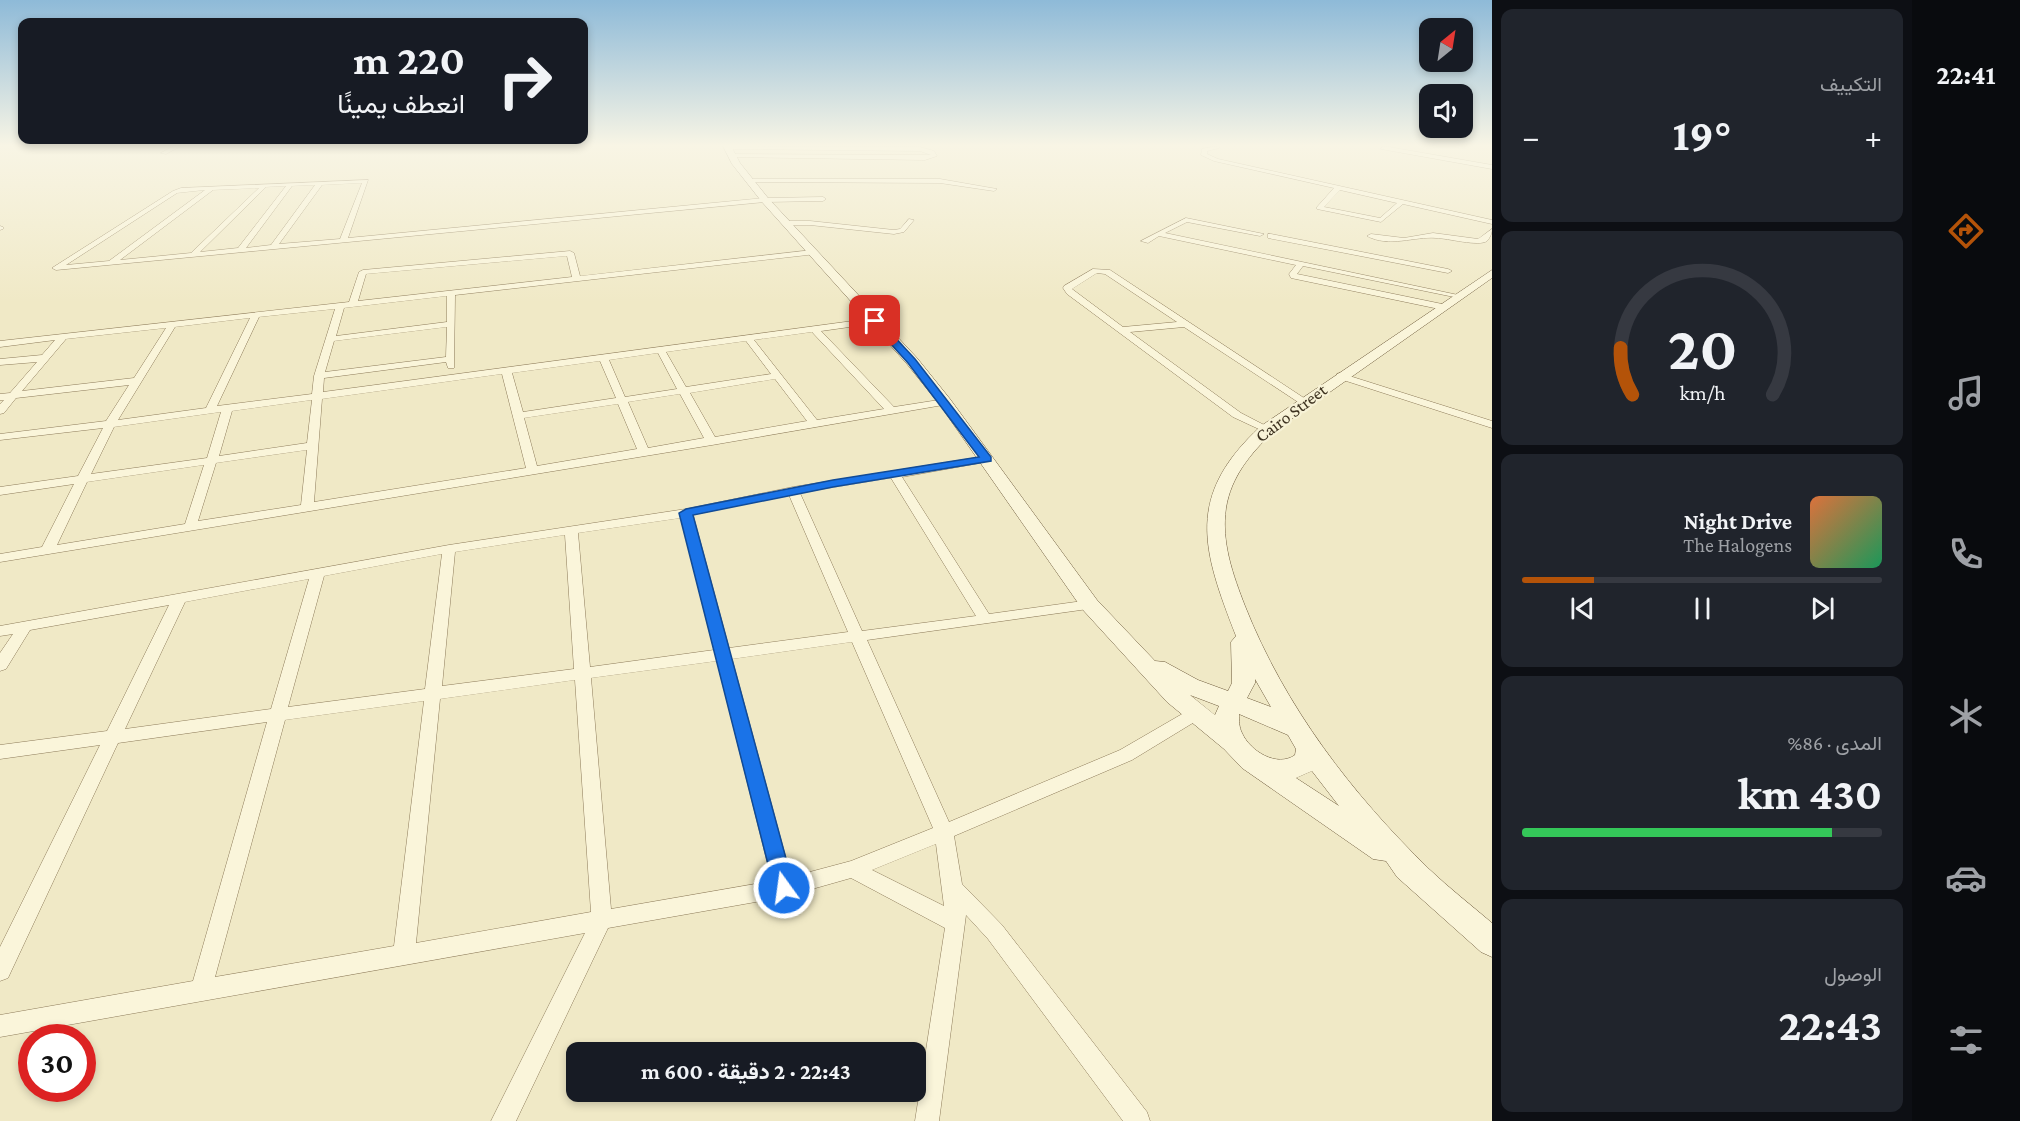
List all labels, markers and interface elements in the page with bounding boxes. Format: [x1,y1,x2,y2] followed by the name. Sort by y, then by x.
[1419,18,1473,72] north arrow
[1419,18,1473,138] map controls
[354,36,465,83] text: 220 m
[486,42,564,120] icon: right
[1936,60,1996,90] text: 22:41
[1820,73,1882,95] text: التكييف
[1419,84,1473,138] button: sound
[337,89,465,119] text: انعطف يمينًا
[1673,110,1731,160] text: 19°
[1522,118,1539,155] text: −
[1865,118,1882,155] text: +
[1945,210,1987,252] icon: directions
[849,295,900,346] pin
[858,304,891,337] icon: arrive
[1667,313,1737,382] text: 20
[1945,372,1987,414] icon: music
[1251,379,1331,446] street label: Cairo Street
[1679,382,1726,406] text: km/h
[1684,509,1792,534] text: Night Drive
[1945,533,1987,575] icon: phone
[1683,534,1792,556] text: The Halogens
[1566,592,1599,625] icon: previous
[1686,592,1719,625] icon: pause
[1806,592,1839,625] icon: next
[1945,695,1987,737] icon: climate
[1787,732,1882,754] text: المدى · 86%
[1738,769,1882,819] text: 430 km
[752,856,816,920] position arrow
[1945,857,1987,899] icon: car
[1824,963,1882,985] text: الوصول
[1778,1000,1882,1050] text: 22:43
[1945,1019,1987,1061] icon: filters
[18,1024,96,1102] speed limit sign: 30
[641,1059,851,1084] text: 22:43 · 2 دقيقة · 600 m

